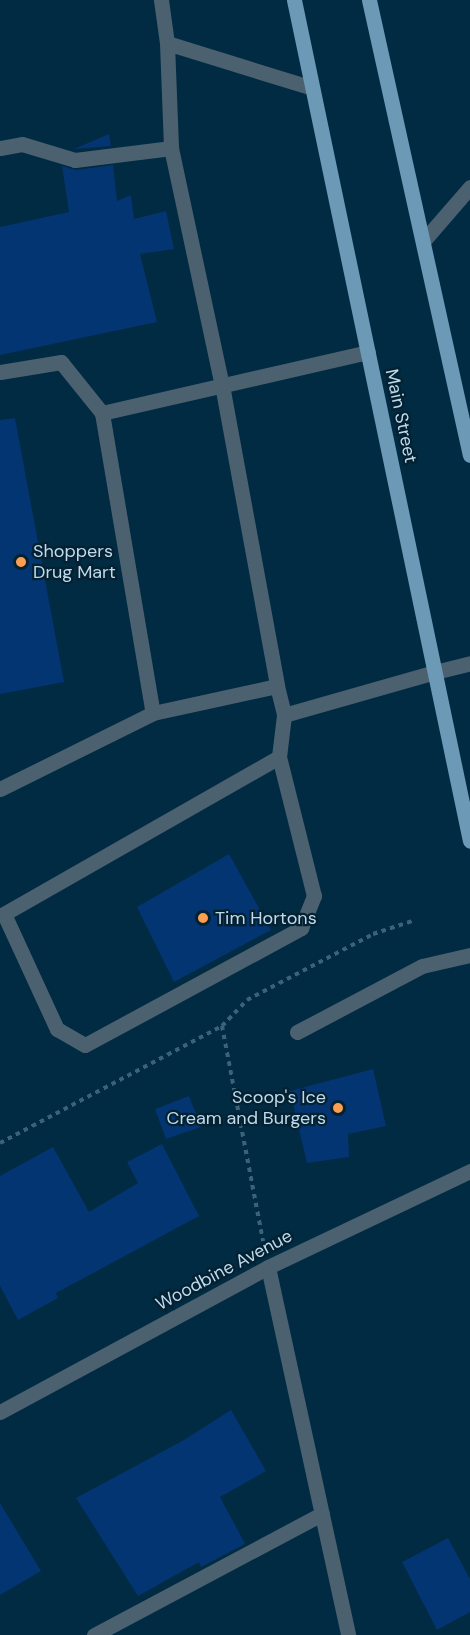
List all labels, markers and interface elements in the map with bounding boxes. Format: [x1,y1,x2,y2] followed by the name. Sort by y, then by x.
[381,367,421,465] street label: Main Street
[33,541,116,584] place label: Shoppers Drug Mart
[14,555,28,569] marker: Shoppers Drug Mart
[215,907,317,929] place label: Tim Hortons
[196,911,210,925] marker: Tim Hortons
[167,1087,326,1130] place label: Scoop's Ice Cream and Burgers
[331,1101,345,1115] marker: Scoop's Ice Cream and Burgers
[152,1225,296,1315] street label: Woodbine Avenue

